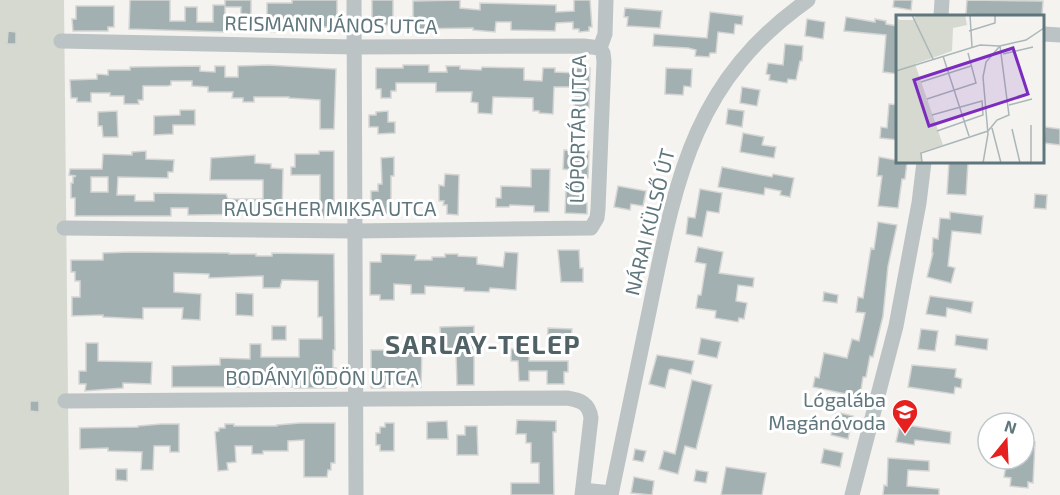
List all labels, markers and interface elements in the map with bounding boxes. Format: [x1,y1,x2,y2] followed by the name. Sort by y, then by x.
[224,10,438,38] street label: REISMANN JÁNOS UTCA
[896,15,1045,164] inset map
[564,54,590,204] street label: LŐPORTÁR UTCA
[619,146,679,298] street label: NÁRAI KÜLSŐ ÚT
[224,196,437,220] street label: RAUSCHER MIKSA UTCA
[385,328,581,359] district label: SARLAY-TELEP
[225,365,419,389] street label: BODÁNYI ÖDÖN UTCA
[768,387,886,434] place label: Lógalába Magánóvoda
[890,397,920,435] school or university icon: Lógalába Magánóvoda
[976,411,1036,471] north arrow
[1002,415,1019,437] text: N

